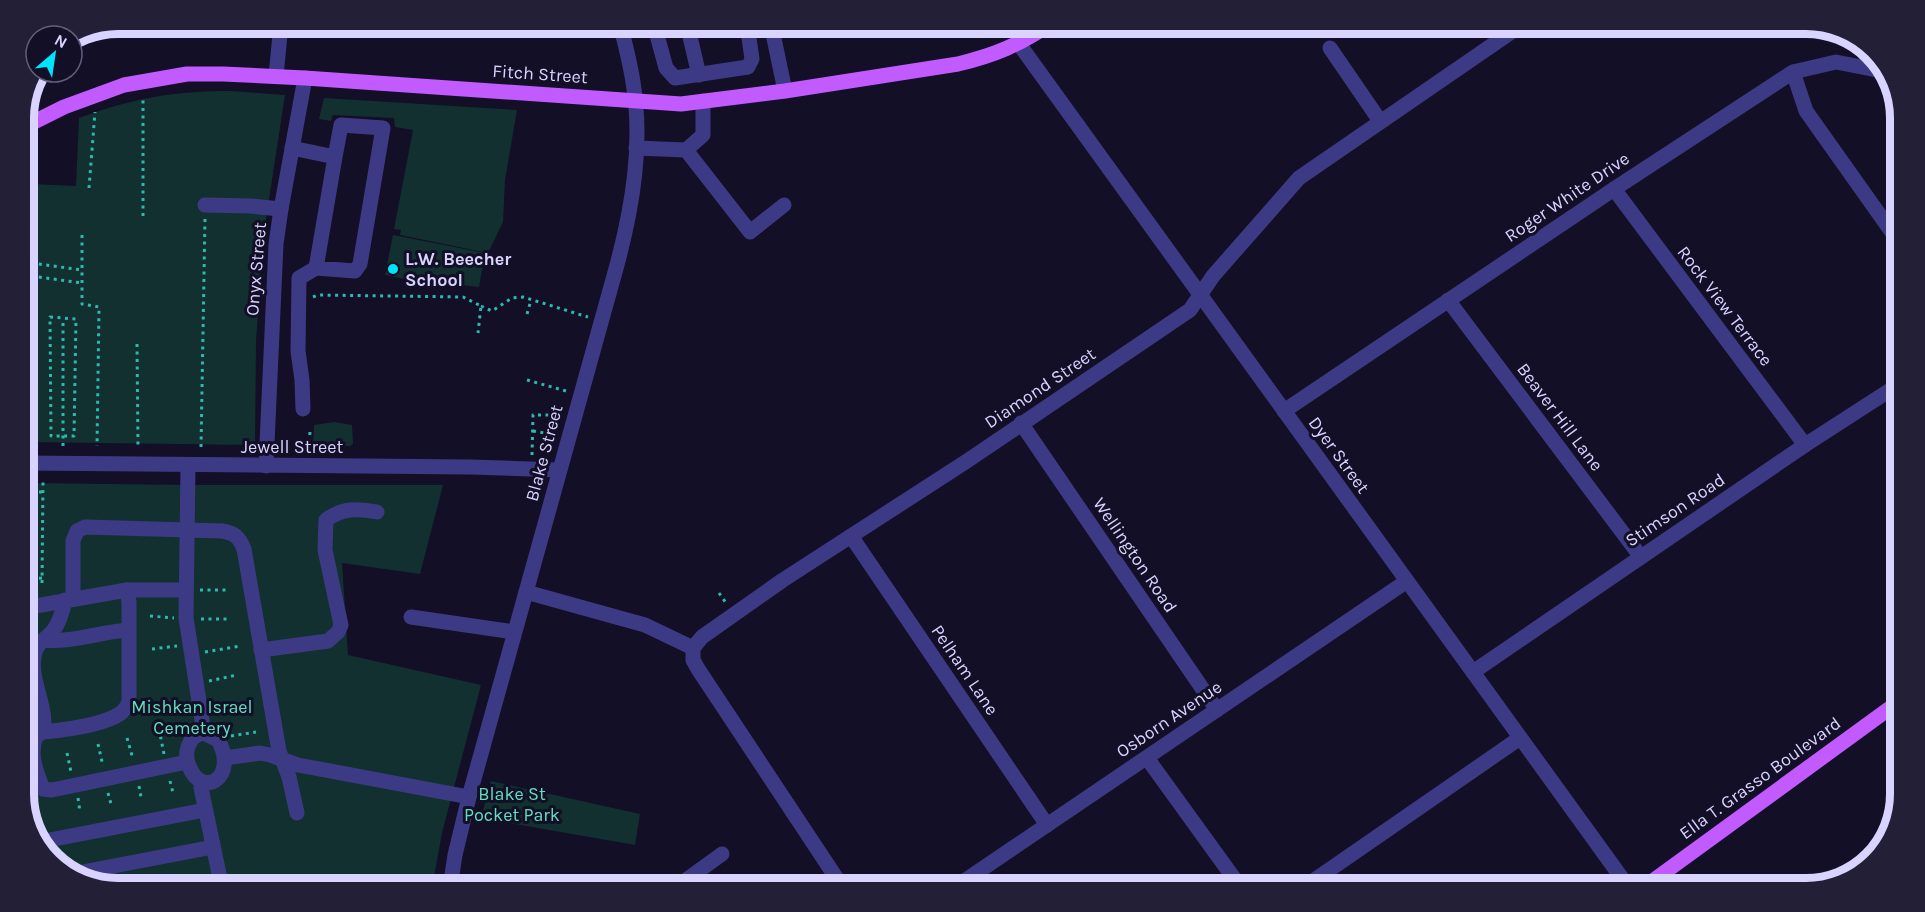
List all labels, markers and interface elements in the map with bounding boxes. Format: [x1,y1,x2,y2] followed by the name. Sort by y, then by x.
[24,24,84,84] north arrow
[51,30,71,52] text: N
[492,60,589,88] street label: Fitch Street
[1500,147,1634,247] street label: Roger White Drive
[241,221,271,317] street label: Onyx Street
[1673,241,1777,371] street label: Rock View Terrace
[405,248,511,291] place label: L.W. Beecher School
[386,262,400,276] marker: L.W. Beecher School
[980,343,1100,433] street label: Diamond Street
[1512,359,1608,475] street label: Beaver Hill Lane
[521,402,568,504] street label: Blake Street
[1304,412,1374,498] street label: Dyer Street
[241,436,344,458] street label: Jewell Street
[1621,469,1729,551] street label: Stimson Road
[1088,493,1182,617] street label: Wellington Road
[927,620,1003,720] street label: Pelham Lane
[1112,676,1226,762] street label: Osborn Avenue
[131,696,253,739] park label: Mishkan Israel Cemetery
[1675,712,1845,844] street label: Ella T. Grasso Boulevard
[464,783,560,826] park label: Blake St Pocket Park

